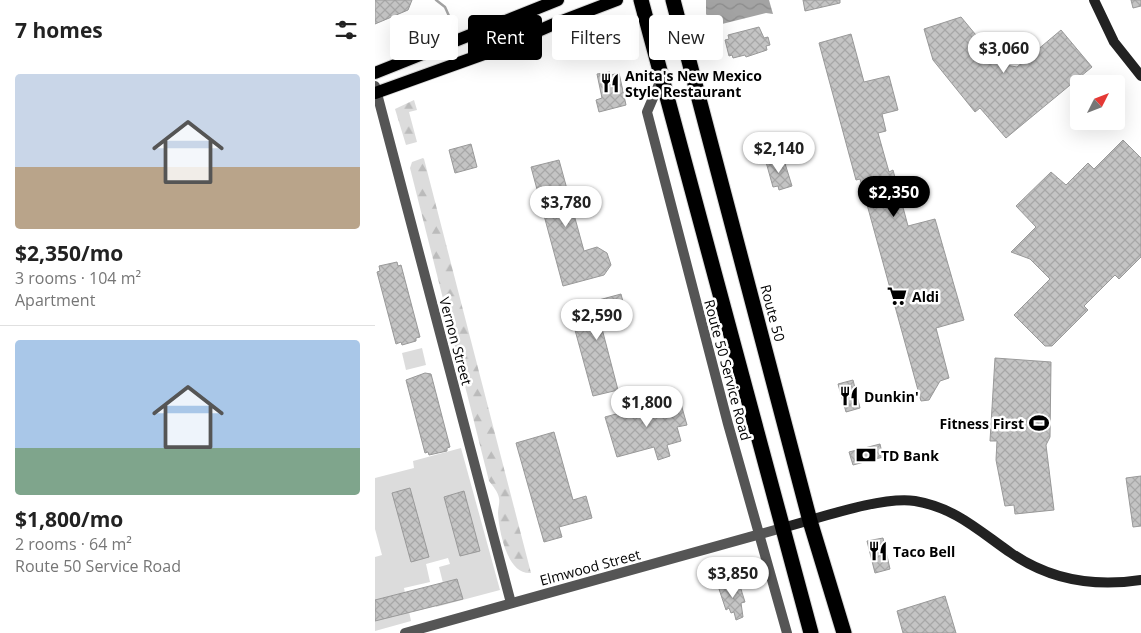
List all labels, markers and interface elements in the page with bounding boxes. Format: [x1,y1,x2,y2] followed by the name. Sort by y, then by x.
[390,15,458,60] chip: Buy
[468,15,542,60] chip: Rent
[552,15,639,60] chip: Filters
[649,15,723,60] chip: New
[15,16,103,44] text: 7 homes
[332,16,360,44] icon: filters
[963,32,1045,74] pin: $3,060
[979,37,1029,59] text: $3,060
[625,66,762,101] place label: Anita's New Mexico Style Restaurant
[599,72,621,94] restaurant icon: Anita's New Mexico Style Restaurant
[1070,75,1125,130] north arrow
[1070,75,1125,130] map controls
[143,107,233,197] icon: home
[738,132,820,174] pin: $2,140
[754,137,804,159] text: $2,140
[853,176,935,218] pin: $2,350
[869,181,919,203] text: $2,350
[525,186,607,228] pin: $3,780
[541,191,591,213] text: $3,780
[15,239,123,267] text: $2,350/mo
[15,267,141,289] text: 3 rooms · 104 m²
[756,282,790,344] street label: Route 50
[886,285,908,307] supermarket icon: Aldi
[912,287,939,306] place label: Aldi
[15,289,95,311] text: Apartment
[435,295,477,387] street label: Vernon Street
[700,297,756,443] street label: Route 50 Service Road
[556,298,638,341] pin: $2,590
[572,304,622,326] text: $2,590
[143,372,233,462] icon: home
[838,385,860,407] restaurant icon: Dunkin'
[606,386,688,428] pin: $1,800
[864,387,919,406] place label: Dunkin'
[622,391,672,413] text: $1,800
[1028,412,1050,434] sports icon: Fitness First
[940,414,1024,433] place label: Fitness First
[855,444,877,466] bank icon: TD Bank
[881,446,939,465] place label: TD Bank
[15,505,123,533] text: $1,800/mo
[15,533,132,555] text: 2 rooms · 64 m²
[867,540,889,562] restaurant icon: Taco Bell
[893,542,955,561] place label: Taco Bell
[538,544,642,590] street label: Elmwood Street
[15,555,181,577] text: Route 50 Service Road
[692,556,774,599] pin: $3,850
[708,562,758,584] text: $3,850

